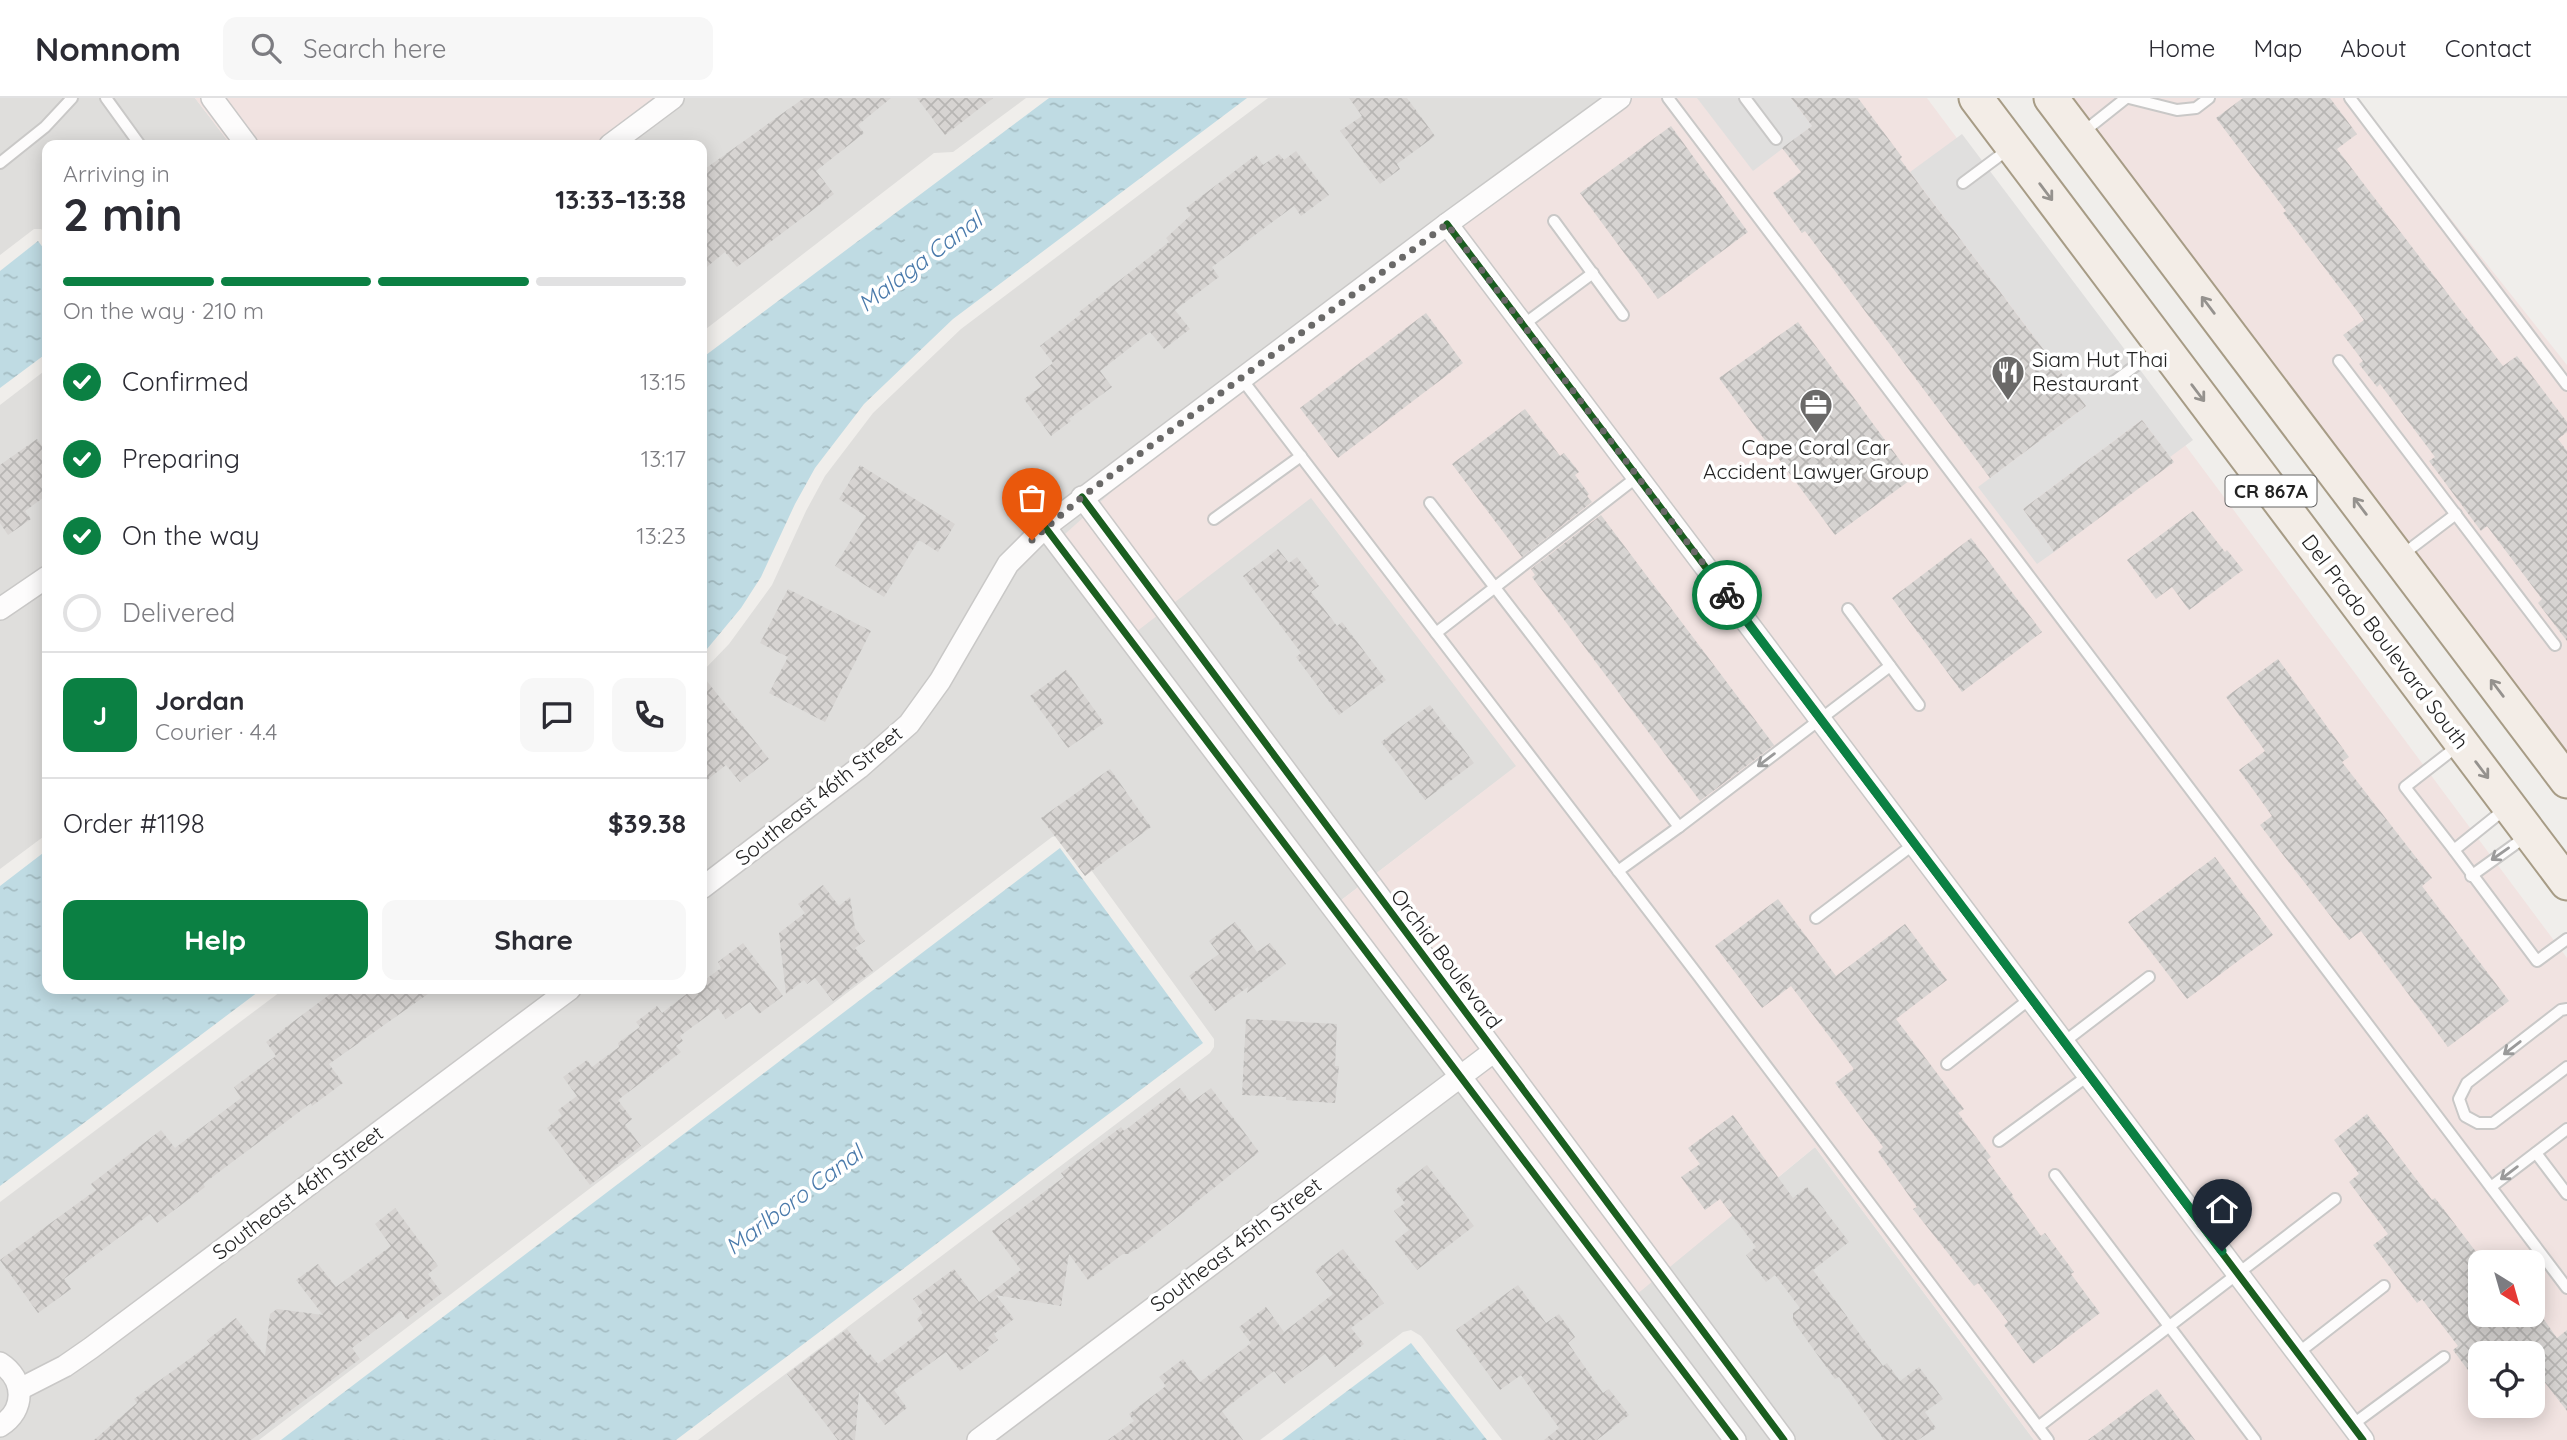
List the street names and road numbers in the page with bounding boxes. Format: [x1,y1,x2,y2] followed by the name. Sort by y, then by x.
[2226,476,2316,506] road number: CR 867A
[2297,529,2475,754] street label: Del Prado Boulevard South
[730,720,907,871] street label: Southeast 46th Street
[1386,883,1508,1033] street label: Orchid Boulevard
[207,1119,388,1265] street label: Southeast 46th Street
[1145,1171,1326,1317] street label: Southeast 45th Street

